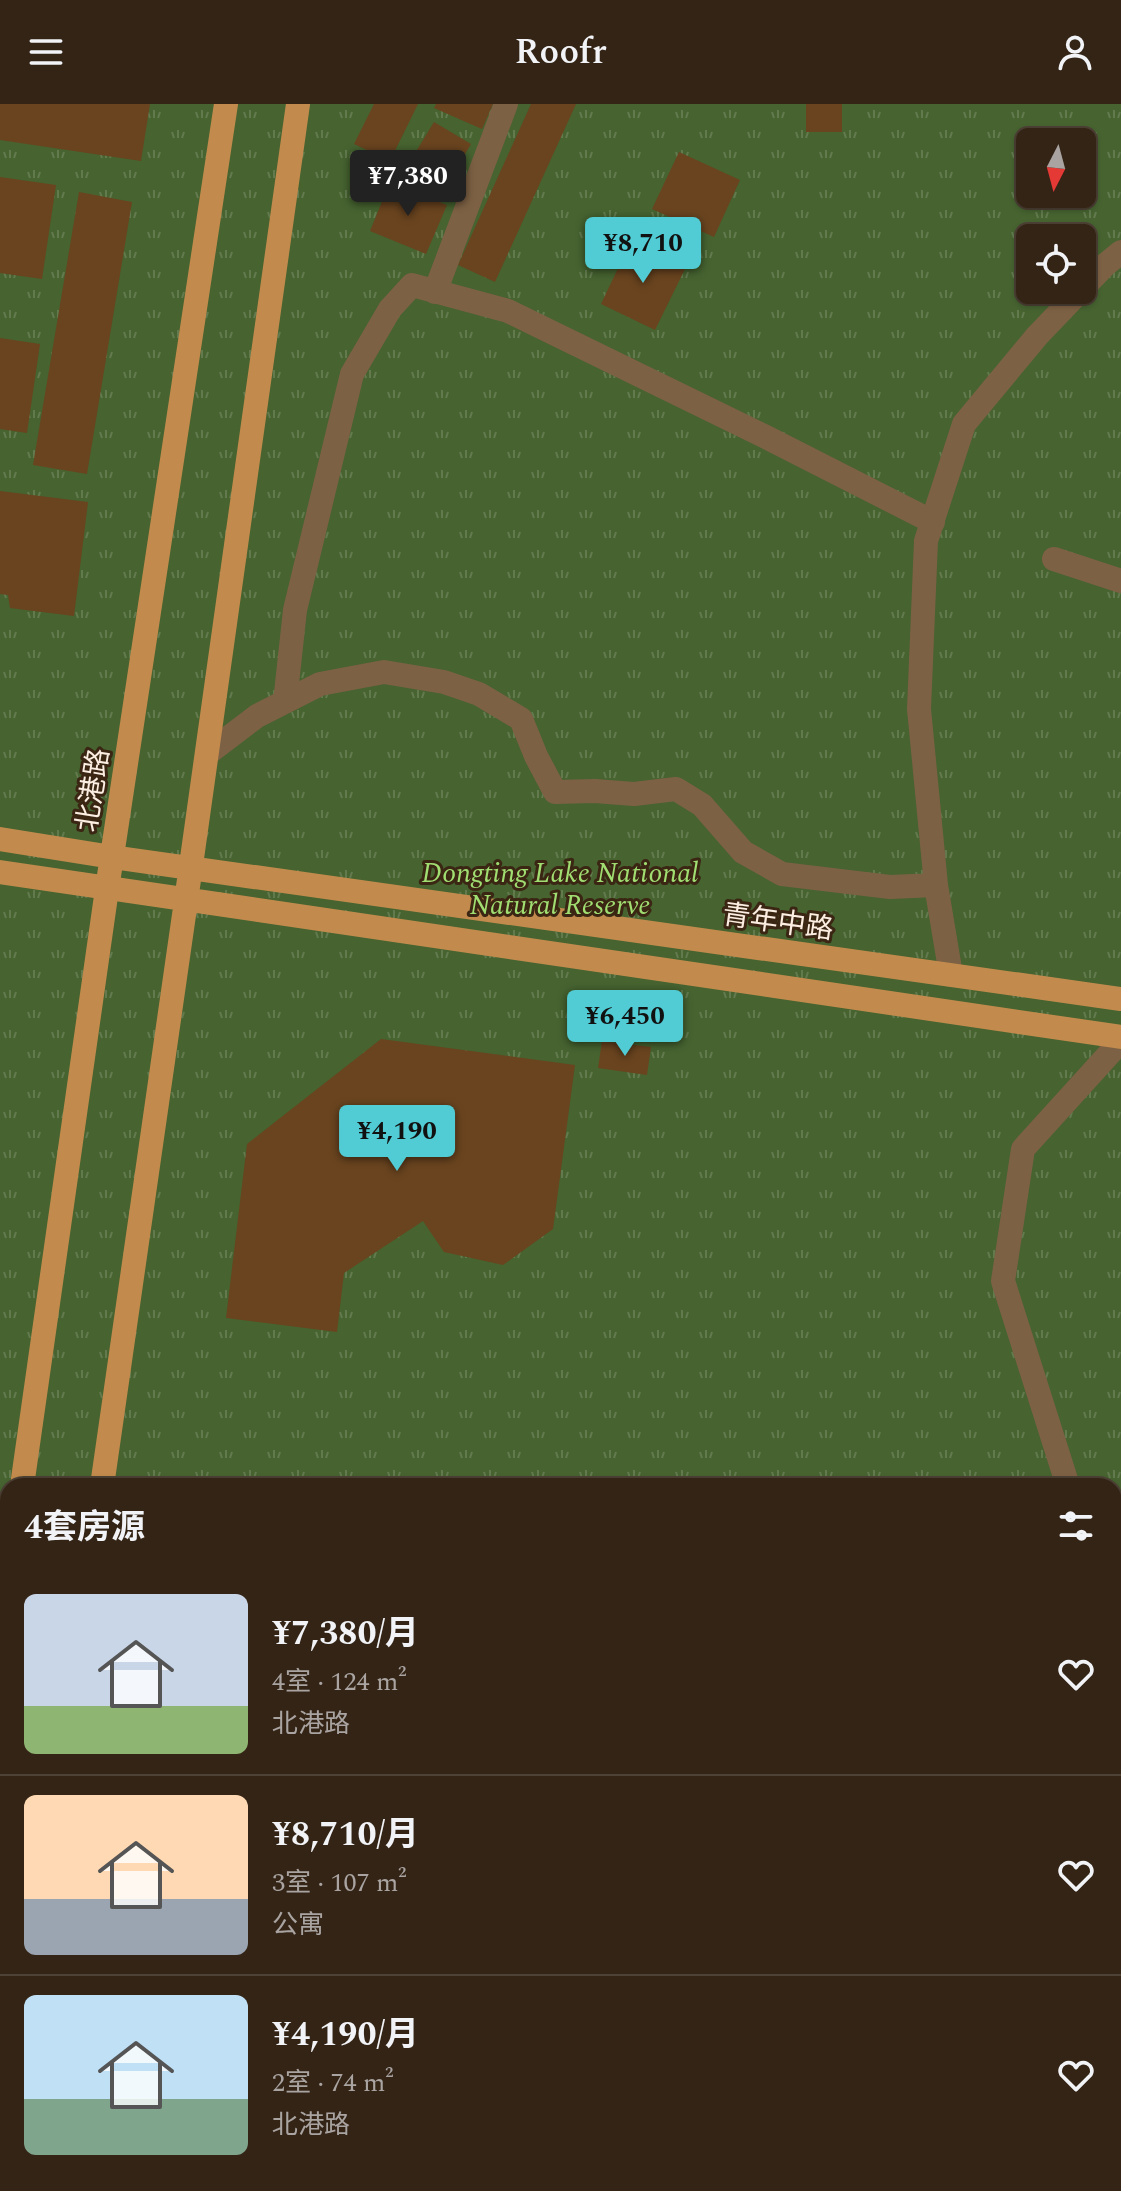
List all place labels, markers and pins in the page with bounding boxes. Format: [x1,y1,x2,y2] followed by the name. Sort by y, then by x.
[343,150,473,218] pin: ¥7,380
[578,217,708,285] pin: ¥8,710
[560,990,690,1058] pin: ¥6,450
[332,1105,462,1173] pin: ¥4,190

